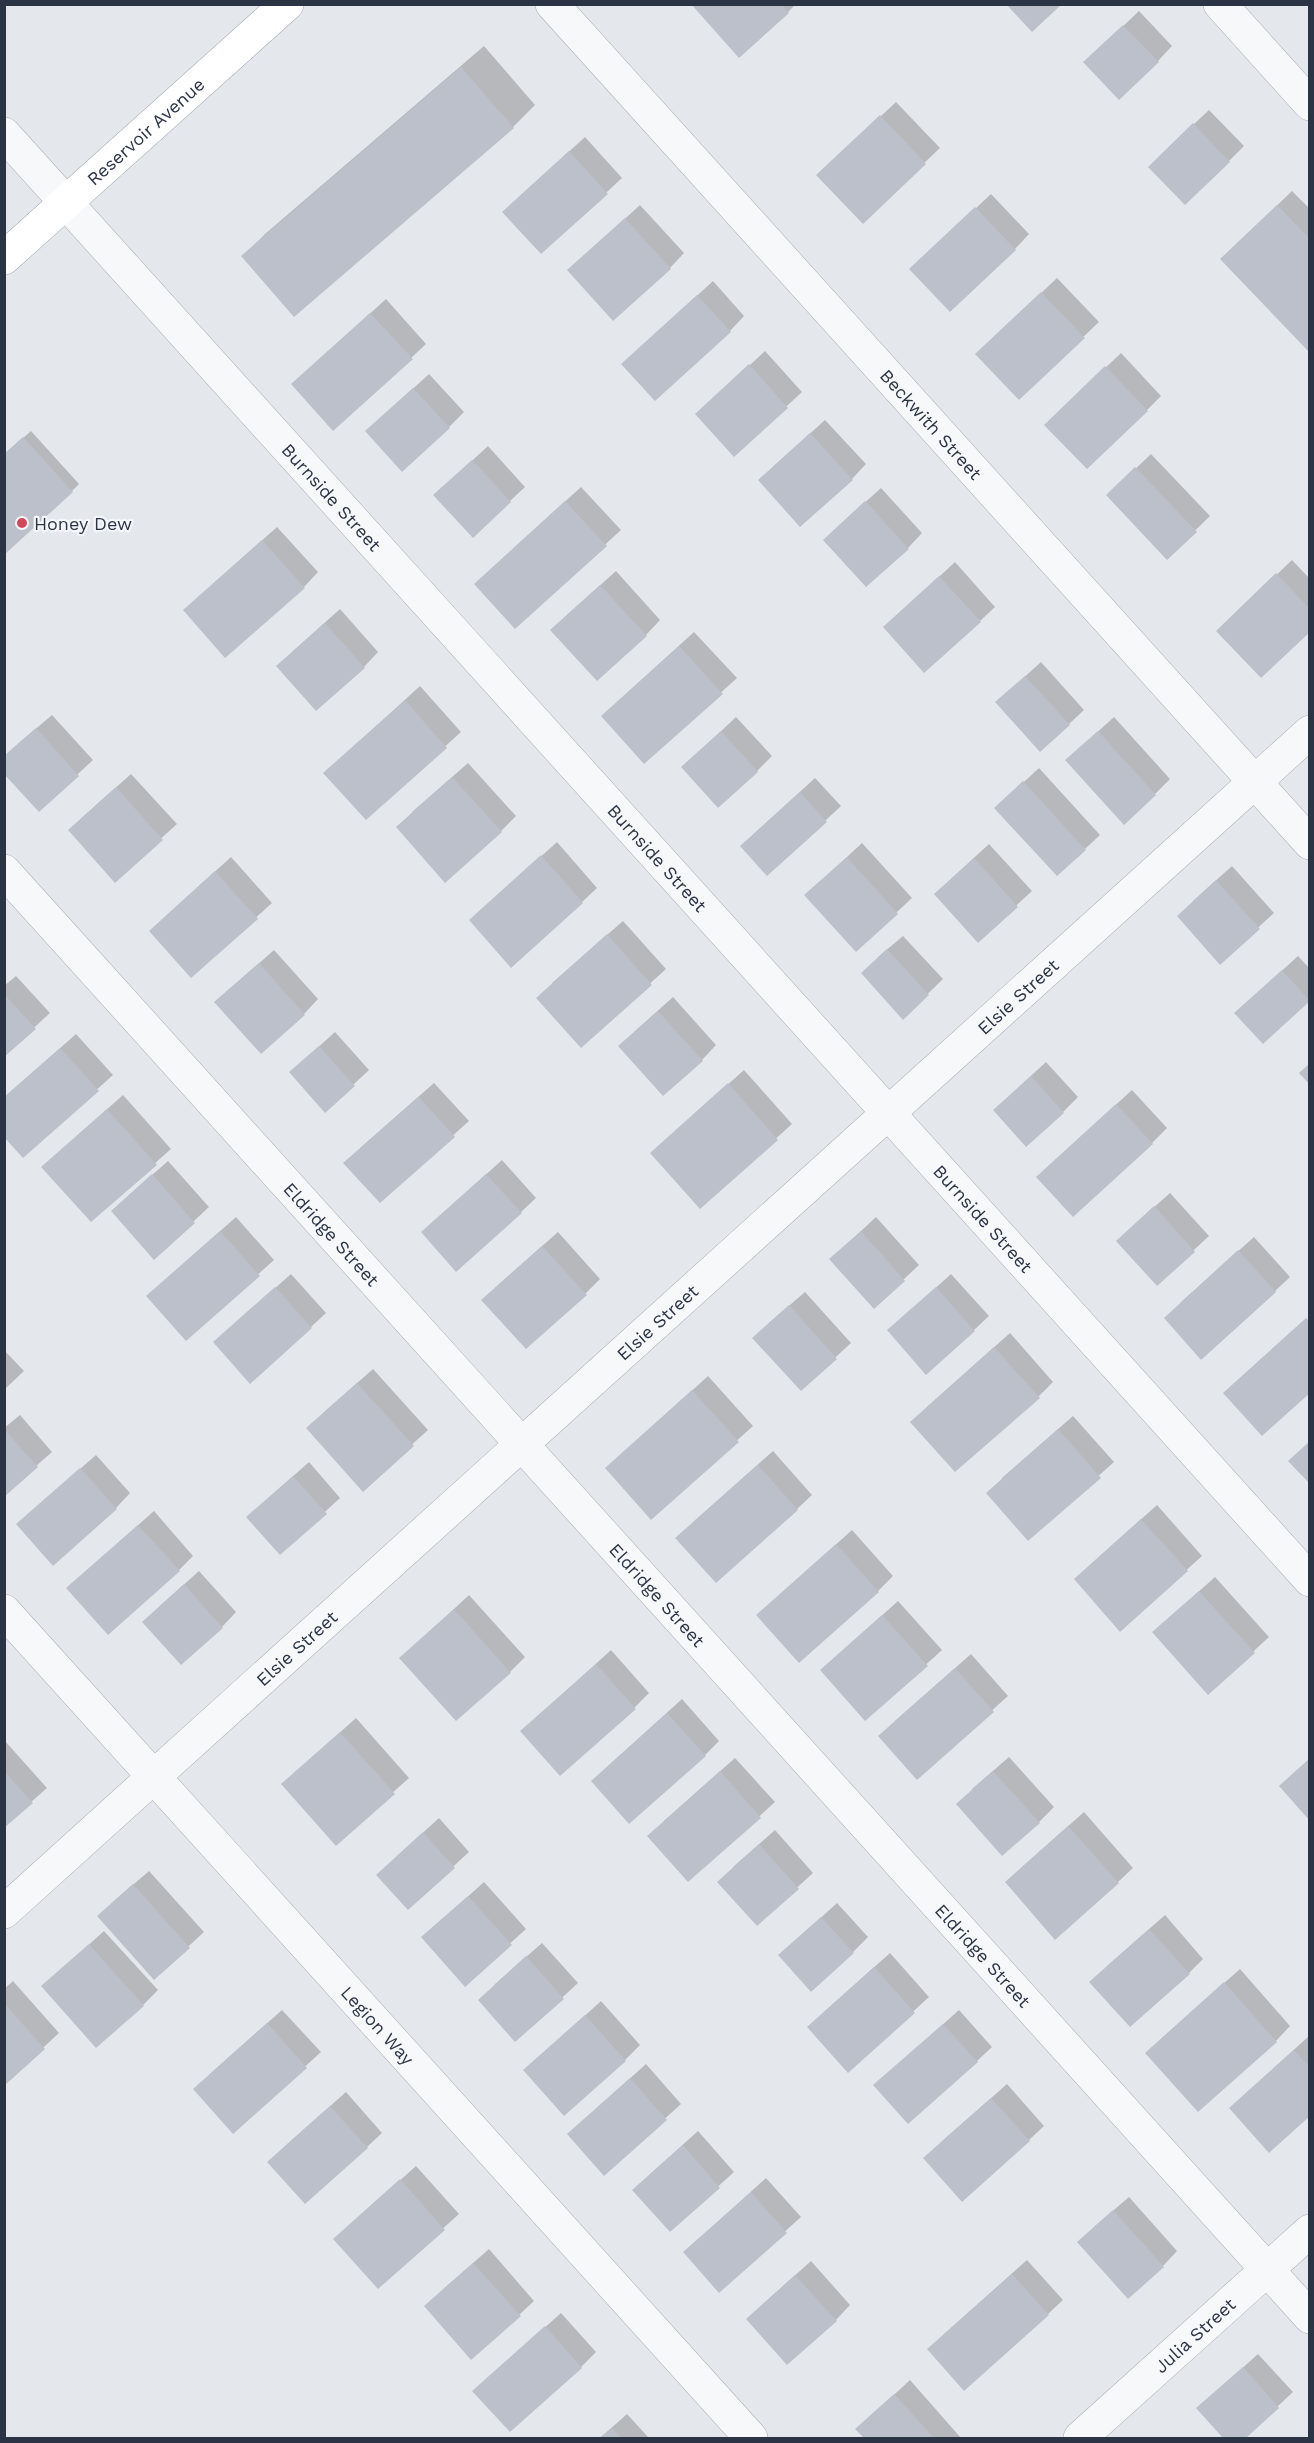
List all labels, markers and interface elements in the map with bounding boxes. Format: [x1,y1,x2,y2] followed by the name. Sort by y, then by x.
[82,73,208,189] street label: Reservoir Avenue
[876,364,987,484] street label: Beckwith Street
[278,439,386,555] street label: Burnside Street
[34,513,132,534] place label: Honey Dew
[15,516,29,530] marker: Honey Dew
[604,799,712,916] street label: Burnside Street
[973,954,1063,1038] street label: Elsie Street
[929,1160,1038,1277] street label: Burnside Street
[280,1178,384,1290] street label: Eldridge Street
[612,1280,702,1364] street label: Elsie Street
[605,1539,710,1651] street label: Eldridge Street
[251,1606,342,1690] street label: Elsie Street
[931,1899,1036,2012] street label: Eldridge Street
[337,1981,419,2069] street label: Legion Way
[1150,2293,1240,2377] street label: Julia Street

